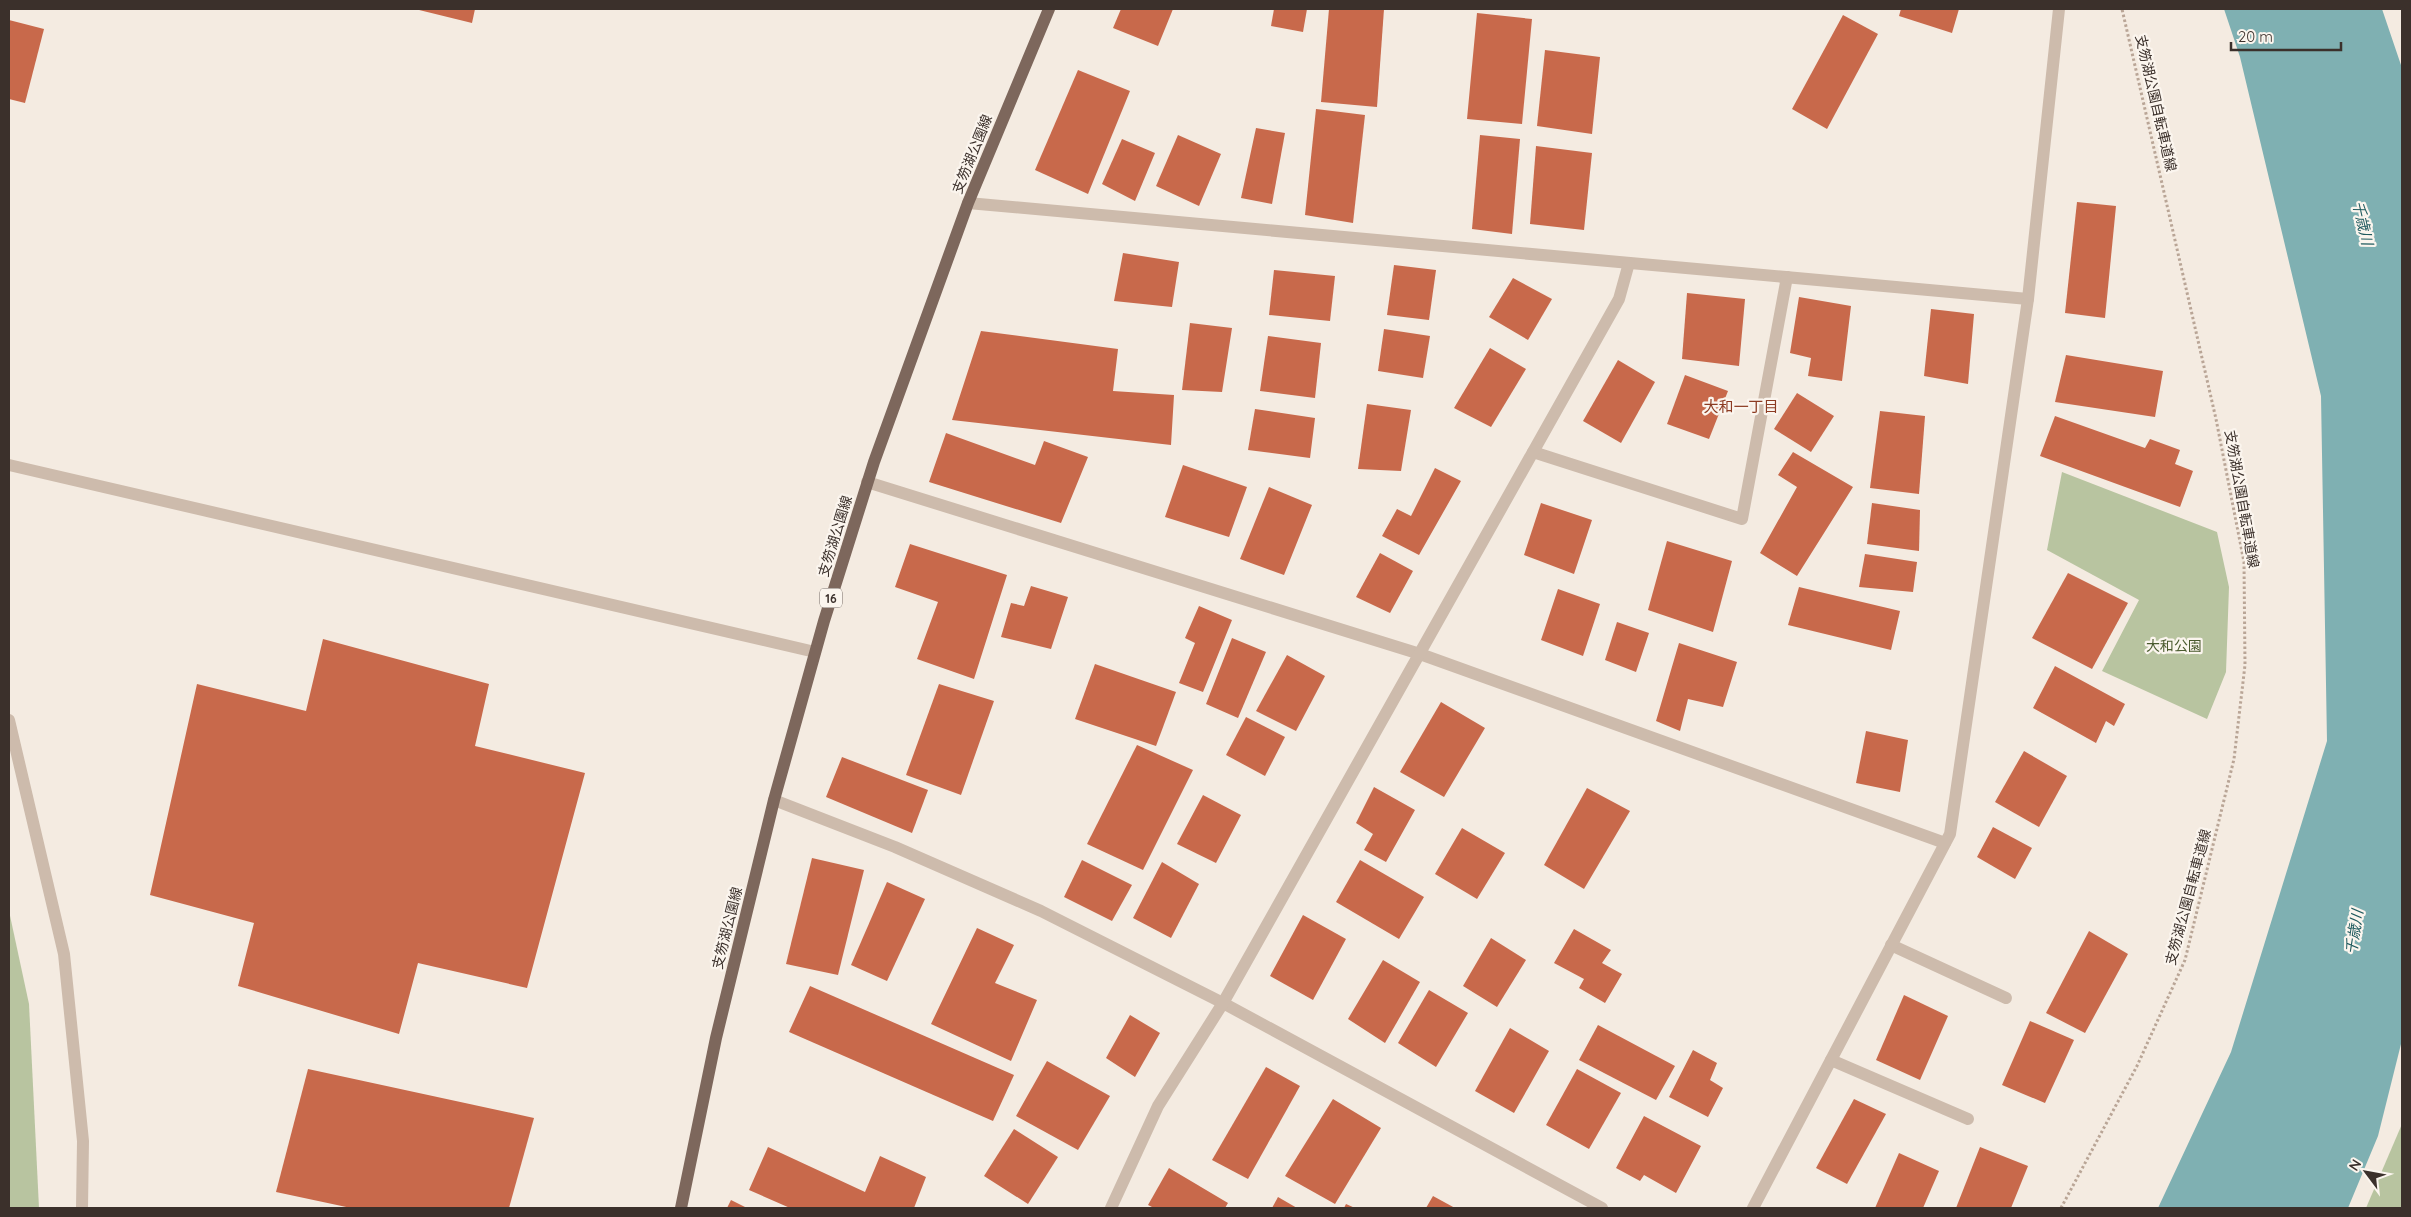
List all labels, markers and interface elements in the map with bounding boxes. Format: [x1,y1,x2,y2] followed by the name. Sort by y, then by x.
[2231,20,2341,52] scale bar
[2238,27,2273,46] text: 20 m
[2131,33,2181,173] street label: 支笏湖公園自転車道線
[948,112,996,196] street label: 支笏湖公園線
[2349,199,2378,249] water label: 千歳川
[1703,397,1779,416] district label: 大和一丁目
[2221,429,2263,569] street label: 支笏湖公園自転車道線
[814,493,856,579] street label: 支笏湖公園線
[820,588,842,608] road number: 16
[2146,637,2202,655] park label: 大和公園
[2161,827,2215,967] street label: 支笏湖公園自転車道線
[708,885,746,971] street label: 支笏湖公園線
[2341,906,2367,956] water label: 千歳川
[2341,1147,2391,1197] north arrow
[2345,1156,2365,1174] text: N

